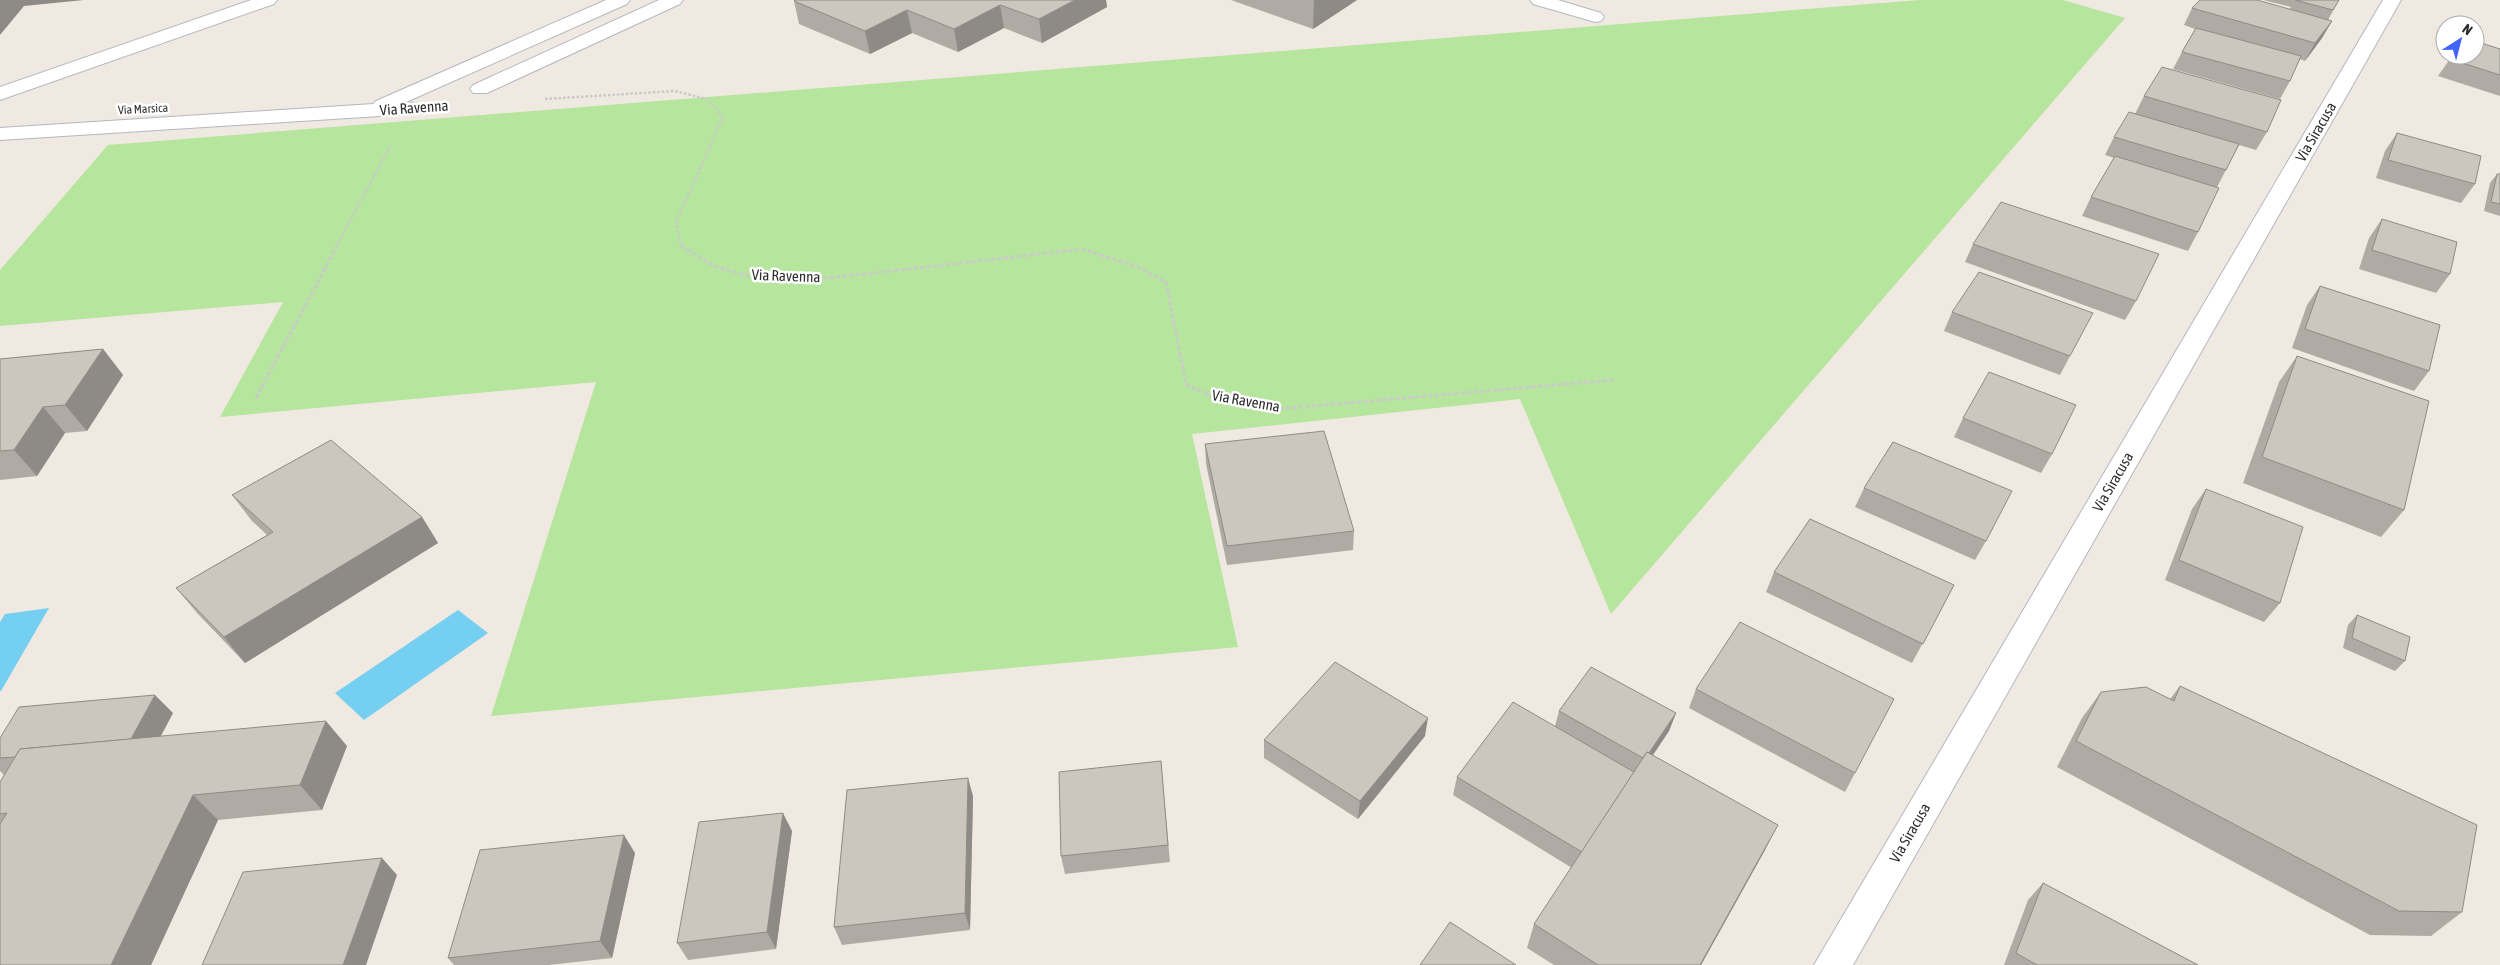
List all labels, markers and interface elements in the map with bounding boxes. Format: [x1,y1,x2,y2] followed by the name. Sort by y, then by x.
[2435,15,2485,65] north arrow
[2460,21,2476,38] text: N
[379,97,449,118] street label: Via Ravenna
[2292,99,2339,164] street label: Via Siracusa
[118,101,168,117] street label: Via Marsica
[751,266,821,285] street label: Via Ravenna
[1211,386,1281,415] street label: Via Ravenna
[2089,449,2136,514] street label: Via Siracusa
[1886,800,1933,865] street label: Via Siracusa

